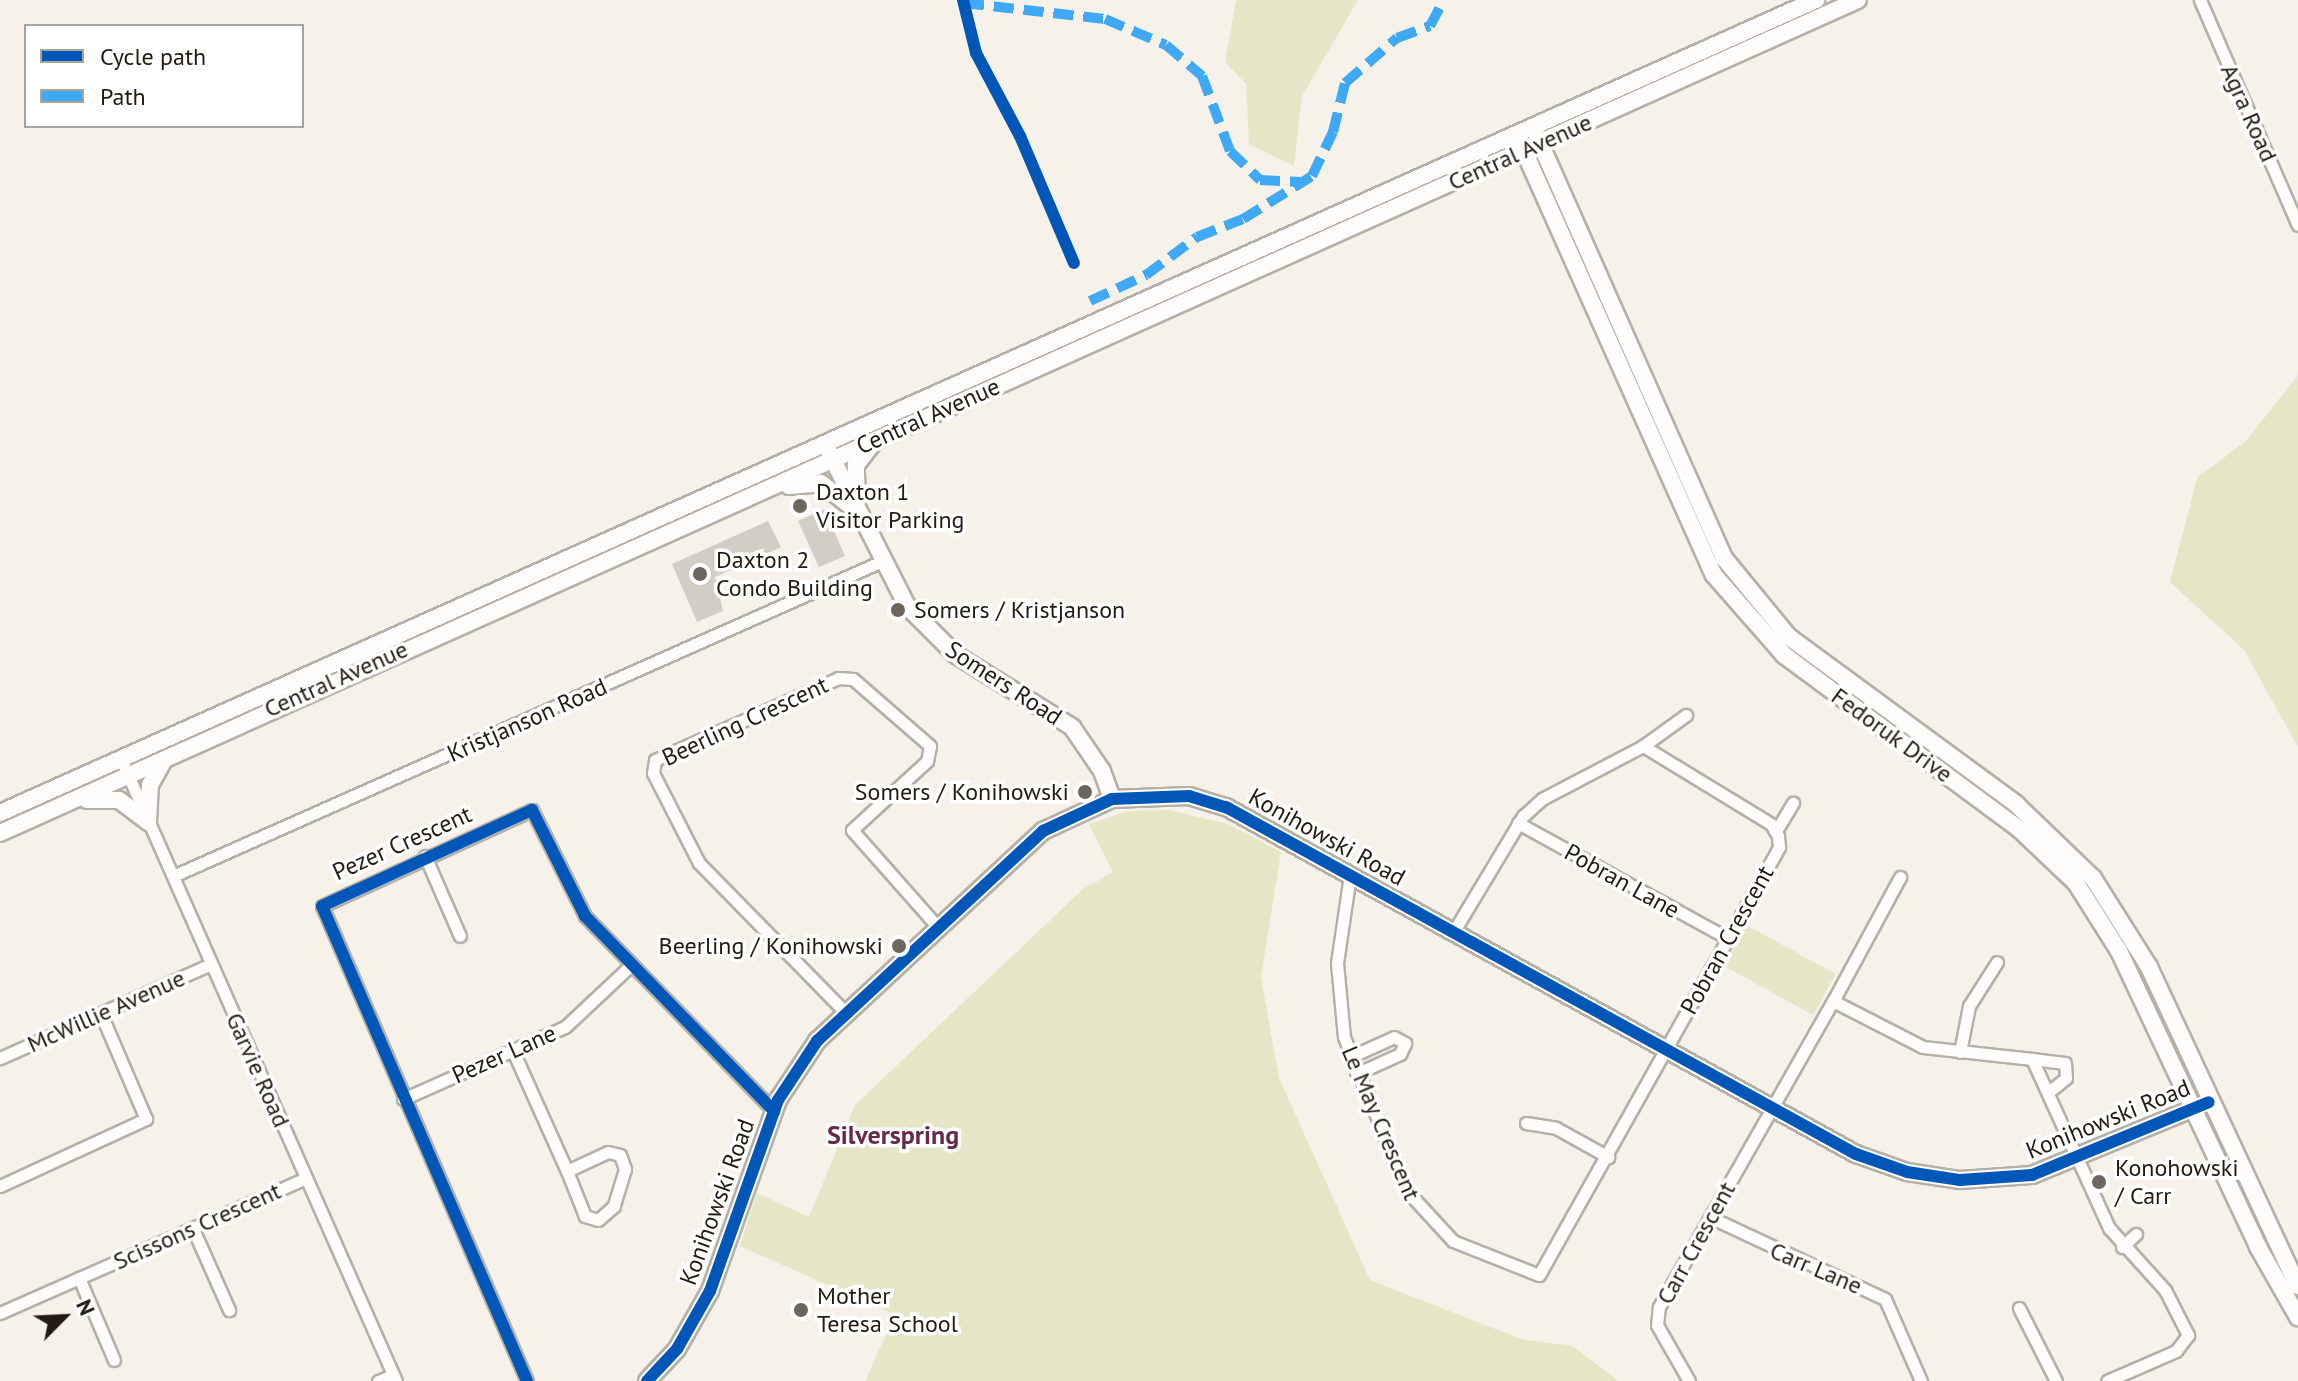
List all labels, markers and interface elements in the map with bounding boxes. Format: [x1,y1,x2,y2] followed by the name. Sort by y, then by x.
[24,24,304,128] legend
[100,41,206,72] text: Cycle path
[2215,60,2283,166] street label: Agra Road
[100,81,146,112] text: Path
[1443,107,1597,197] street label: Central Avenue
[851,371,1005,461] street label: Central Avenue
[816,478,964,534] place label: Daxton 1 Visitor Parking
[791,497,809,515] marker: Daxton 1 Visitor Parking
[716,546,873,602] place label: Daxton 2 Condo Building
[691,565,709,583] marker: Daxton 2 Condo Building
[914,596,1125,624] place label: Somers / Kristjanson
[889,601,907,619] marker: Somers / Kristjanson
[259,634,413,724] street label: Central Avenue
[940,635,1068,731] street label: Somers Road
[658,670,832,772] street label: Beerling Crescent
[443,672,611,768] street label: Kristjanson Road
[1826,681,1958,789] street label: Fedoruk Drive
[855,778,1069,806] place label: Somers / Konihowski
[1244,782,1410,892] street label: Konihowski Road
[1076,783,1094,801] marker: Somers / Konihowski
[328,800,476,886] street label: Pezer Crescent
[1559,838,1685,924] street label: Pobran Lane
[1674,861,1780,1019] street label: Pobran Crescent
[659,932,883,960] place label: Beerling / Konihowski
[890,937,908,955] marker: Beerling / Konihowski
[22,963,190,1059] street label: McWillie Avenue
[220,1008,296,1132] street label: Garvie Road
[448,1018,560,1090] street label: Pezer Lane
[1335,1041,1427,1205] street label: Le May Crescent
[2022,1073,2194,1165] street label: Konihowski Road
[674,1115,760,1289] street label: Konihowski Road
[827,1119,959,1151] district label: Silverspring
[2115,1154,2239,1210] place label: Konohowski / Carr
[2090,1173,2108,1191] marker: Konohowski / Carr
[109,1176,285,1276] street label: Scissons Crescent
[1651,1177,1741,1309] street label: Carr Crescent
[1766,1236,1866,1300] street label: Carr Lane
[24,1277,104,1357] north arrow
[817,1282,958,1338] place label: Mother Teresa School
[70,1295,102,1320] text: N
[792,1301,810,1319] marker: Mother Teresa School

